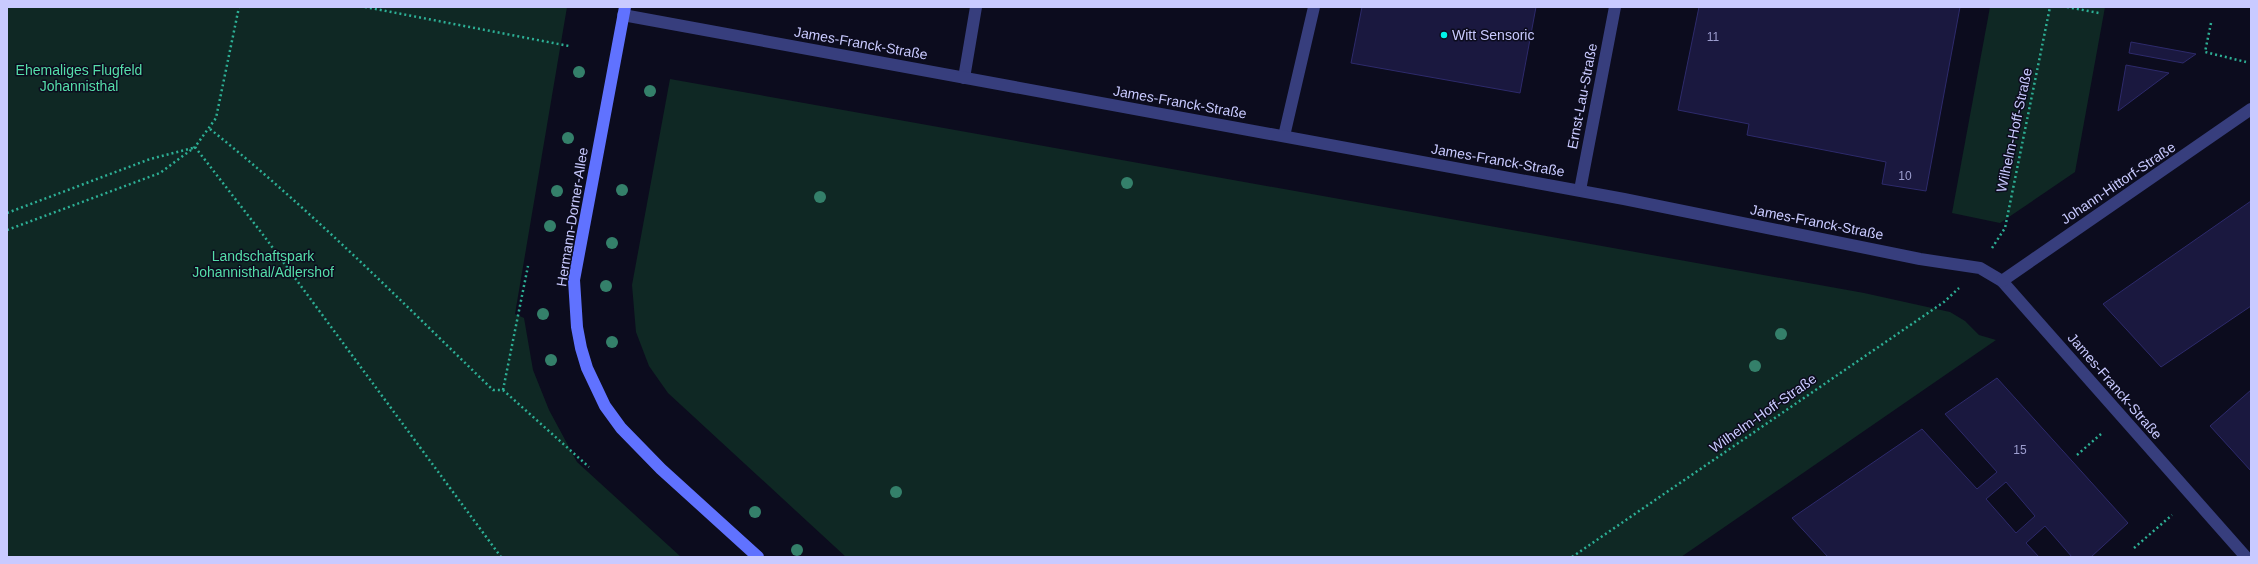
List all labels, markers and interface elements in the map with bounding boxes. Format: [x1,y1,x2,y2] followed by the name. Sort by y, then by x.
[793,23,929,63] street label: James-Franck-Straße
[1452,27,1534,43] place label: Witt Sensoric
[1439,30,1449,40] marker: Witt Sensoric
[1707,30,1720,44] house number: 11
[1564,42,1600,150] street label: Ernst-Lau-Straße
[16,62,142,94] park label: Ehemaliges Flugfeld Johannisthal
[1993,66,2035,194] street label: Wilhelm-Hoff-Straße
[1112,82,1248,122] street label: James-Franck-Straße
[2058,139,2178,227] street label: Johann-Hittorf-Straße
[1430,140,1566,180] street label: James-Franck-Straße
[553,146,591,288] street label: Hermann-Dorner-Allee
[1898,169,1912,183] house number: 10
[1749,201,1885,243] street label: James-Franck-Straße
[192,248,334,280] park label: Landschaftspark Johannisthal/Adlershof
[2065,330,2166,442] street label: James-Franck-Straße
[1707,370,1820,456] street label: Wilhelm-Hoff-Straße
[2013,443,2027,457] house number: 15

